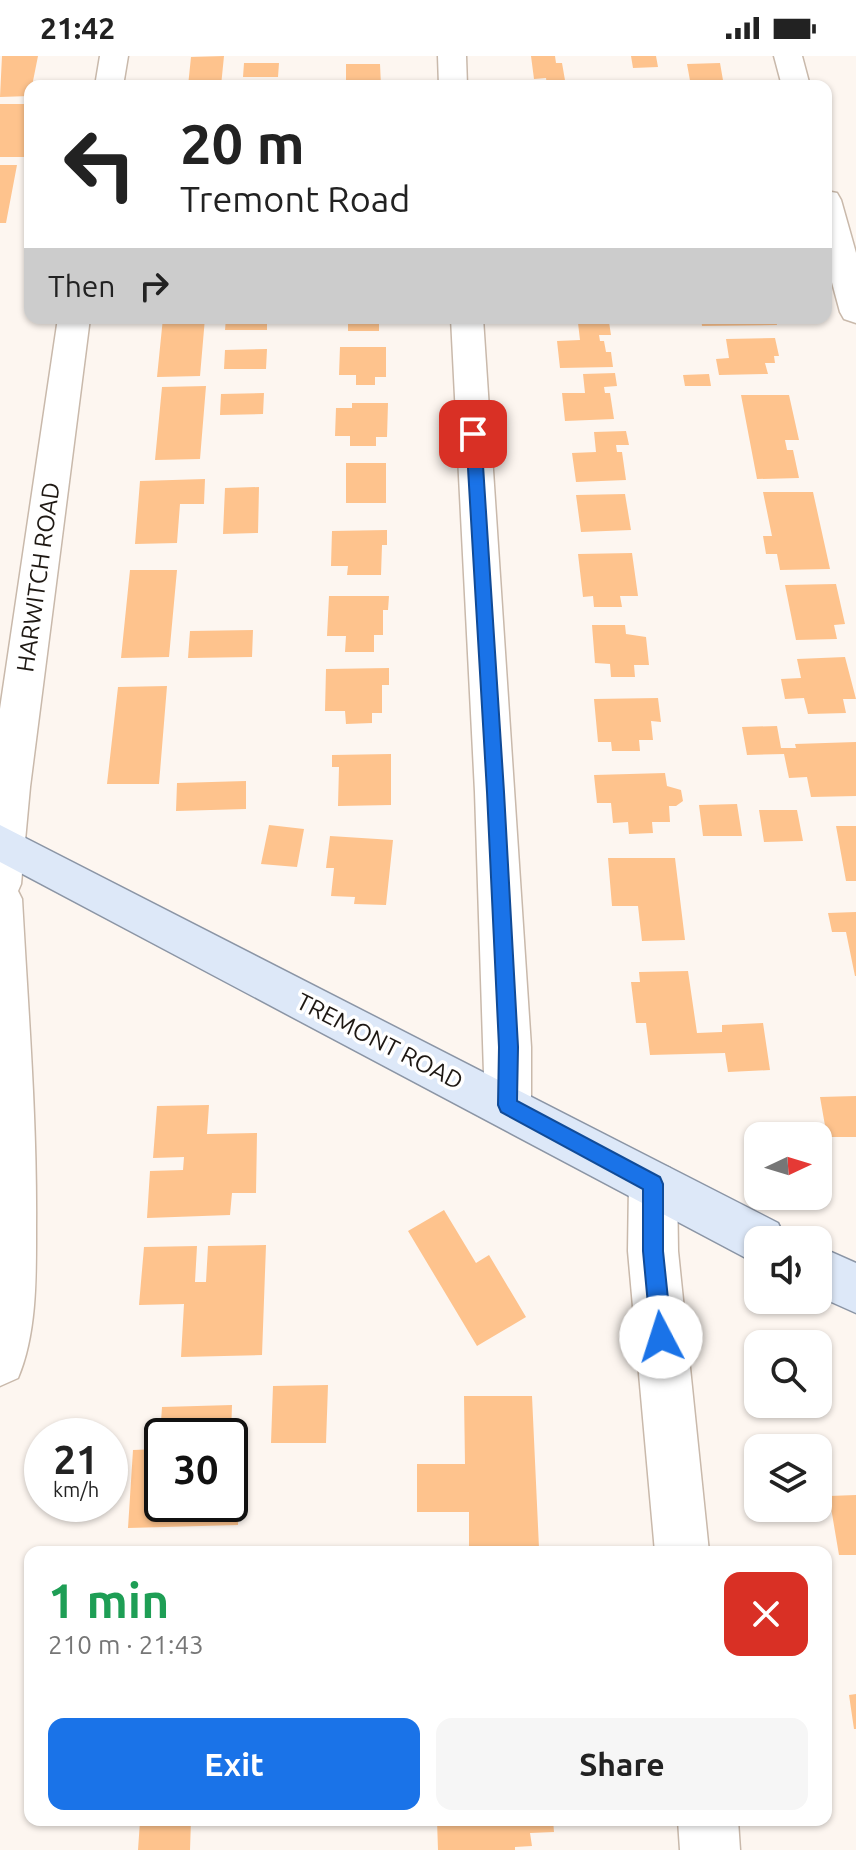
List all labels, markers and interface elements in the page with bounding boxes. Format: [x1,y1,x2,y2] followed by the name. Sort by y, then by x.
[40,11,115,45] text: 21:42
[48,112,152,216] icon: left
[180,112,305,175] text: 20 m
[180,178,410,219] text: Tremont Road
[132,264,176,308] icon: right
[48,269,116,303] text: Then
[439,400,507,468] pin
[451,412,495,456] icon: arrive
[11,480,65,674] street label: HARWITCH ROAD
[292,987,468,1095] street label: TREMONT ROAD
[744,1122,832,1210] north arrow
[744,1122,832,1522] map controls
[744,1226,832,1314] button: sound
[619,1295,703,1379] position arrow
[744,1330,832,1418] button: search
[144,1418,248,1522] speed limit sign: 30
[744,1434,832,1522] button: layers
[53,1437,99,1482] text: 21
[53,1478,99,1501] text: km/h
[724,1572,808,1656] button: close
[48,1573,169,1627] text: 1 min
[48,1630,204,1659] text: 210 m · 21:43
[48,1718,420,1810] button: Exit
[436,1718,808,1810] button: Share

